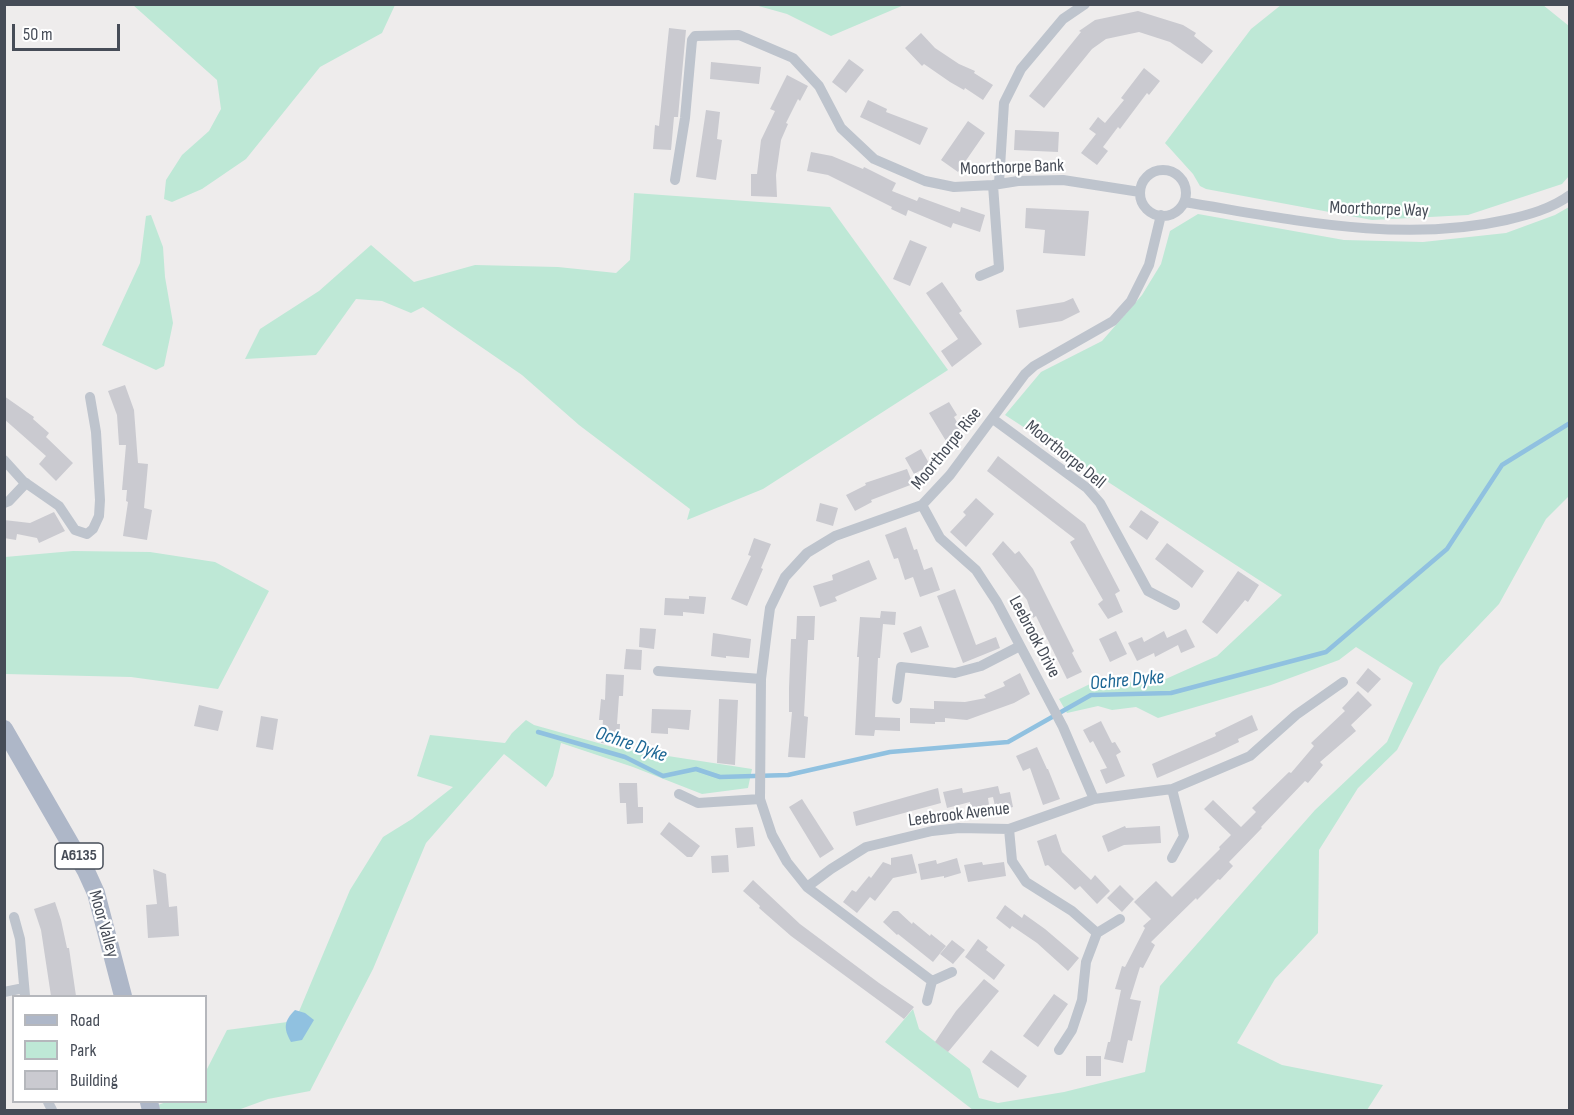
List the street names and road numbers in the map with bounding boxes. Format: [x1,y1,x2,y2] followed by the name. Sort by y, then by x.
[960,155,1064,181] street label: Moorthorpe Bank
[1329,197,1429,223] street label: Moorthorpe Way
[907,403,987,495] street label: Moorthorpe Rise
[1020,416,1110,494] street label: Moorthorpe Dell
[1003,592,1065,682] street label: Leebrook Drive
[907,798,1011,832] street label: Leebrook Avenue
[55,843,103,869] road number: A6135
[83,888,123,960] street label: Moor Valley

